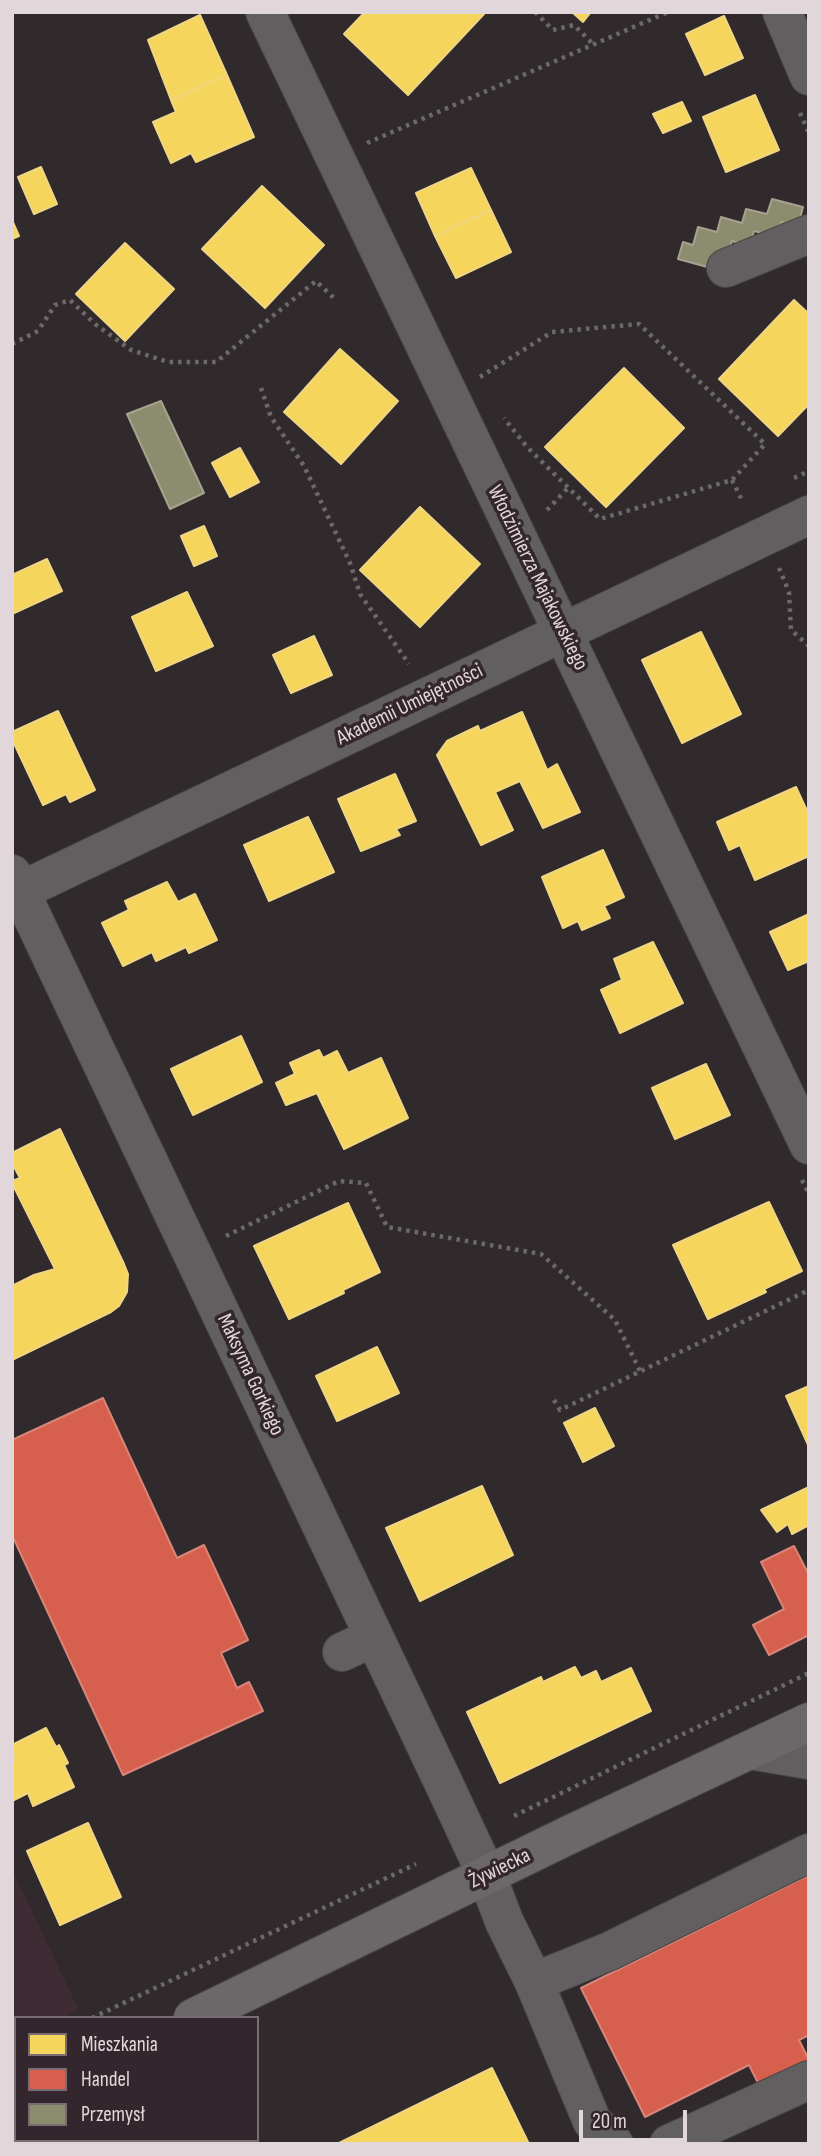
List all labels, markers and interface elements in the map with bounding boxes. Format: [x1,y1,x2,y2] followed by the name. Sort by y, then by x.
[481,481,593,675] street label: Włodzimierza Majakowskiego
[333,659,487,751] street label: Akademii Umiejętności
[211,1310,289,1440] street label: Maksyma Gorkiego
[465,1843,535,1895] street label: Żywiecka
[14,2016,259,2142] legend
[81,2032,158,2057] text: Mieszkania
[81,2067,130,2092] text: Handel
[583,2096,692,2140] scale bar
[81,2102,145,2127] text: Przemysł
[592,2109,627,2134] text: 20 m

